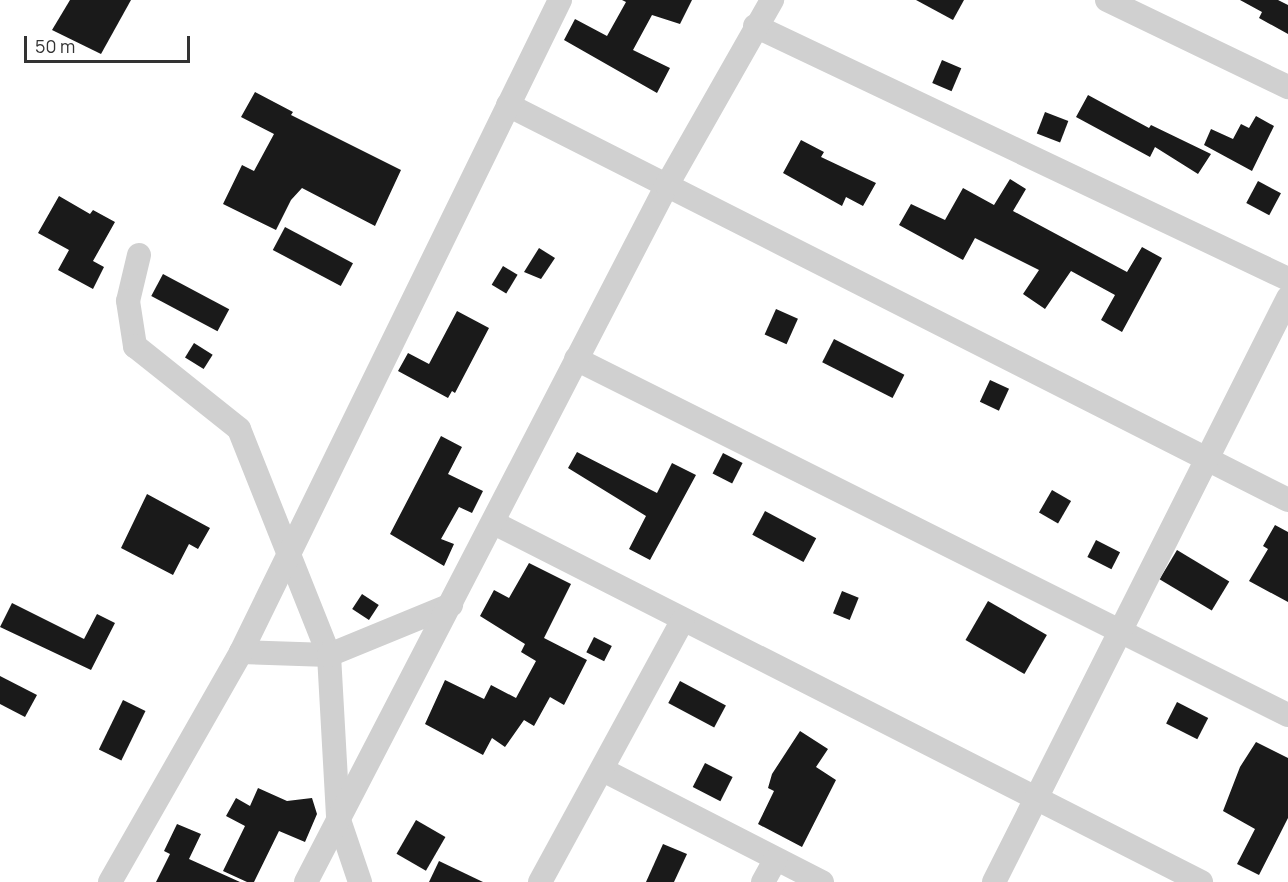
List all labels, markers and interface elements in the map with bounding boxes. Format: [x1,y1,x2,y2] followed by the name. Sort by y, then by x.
[27,24,194,62] scale bar
[35,34,75,58] text: 50 m

